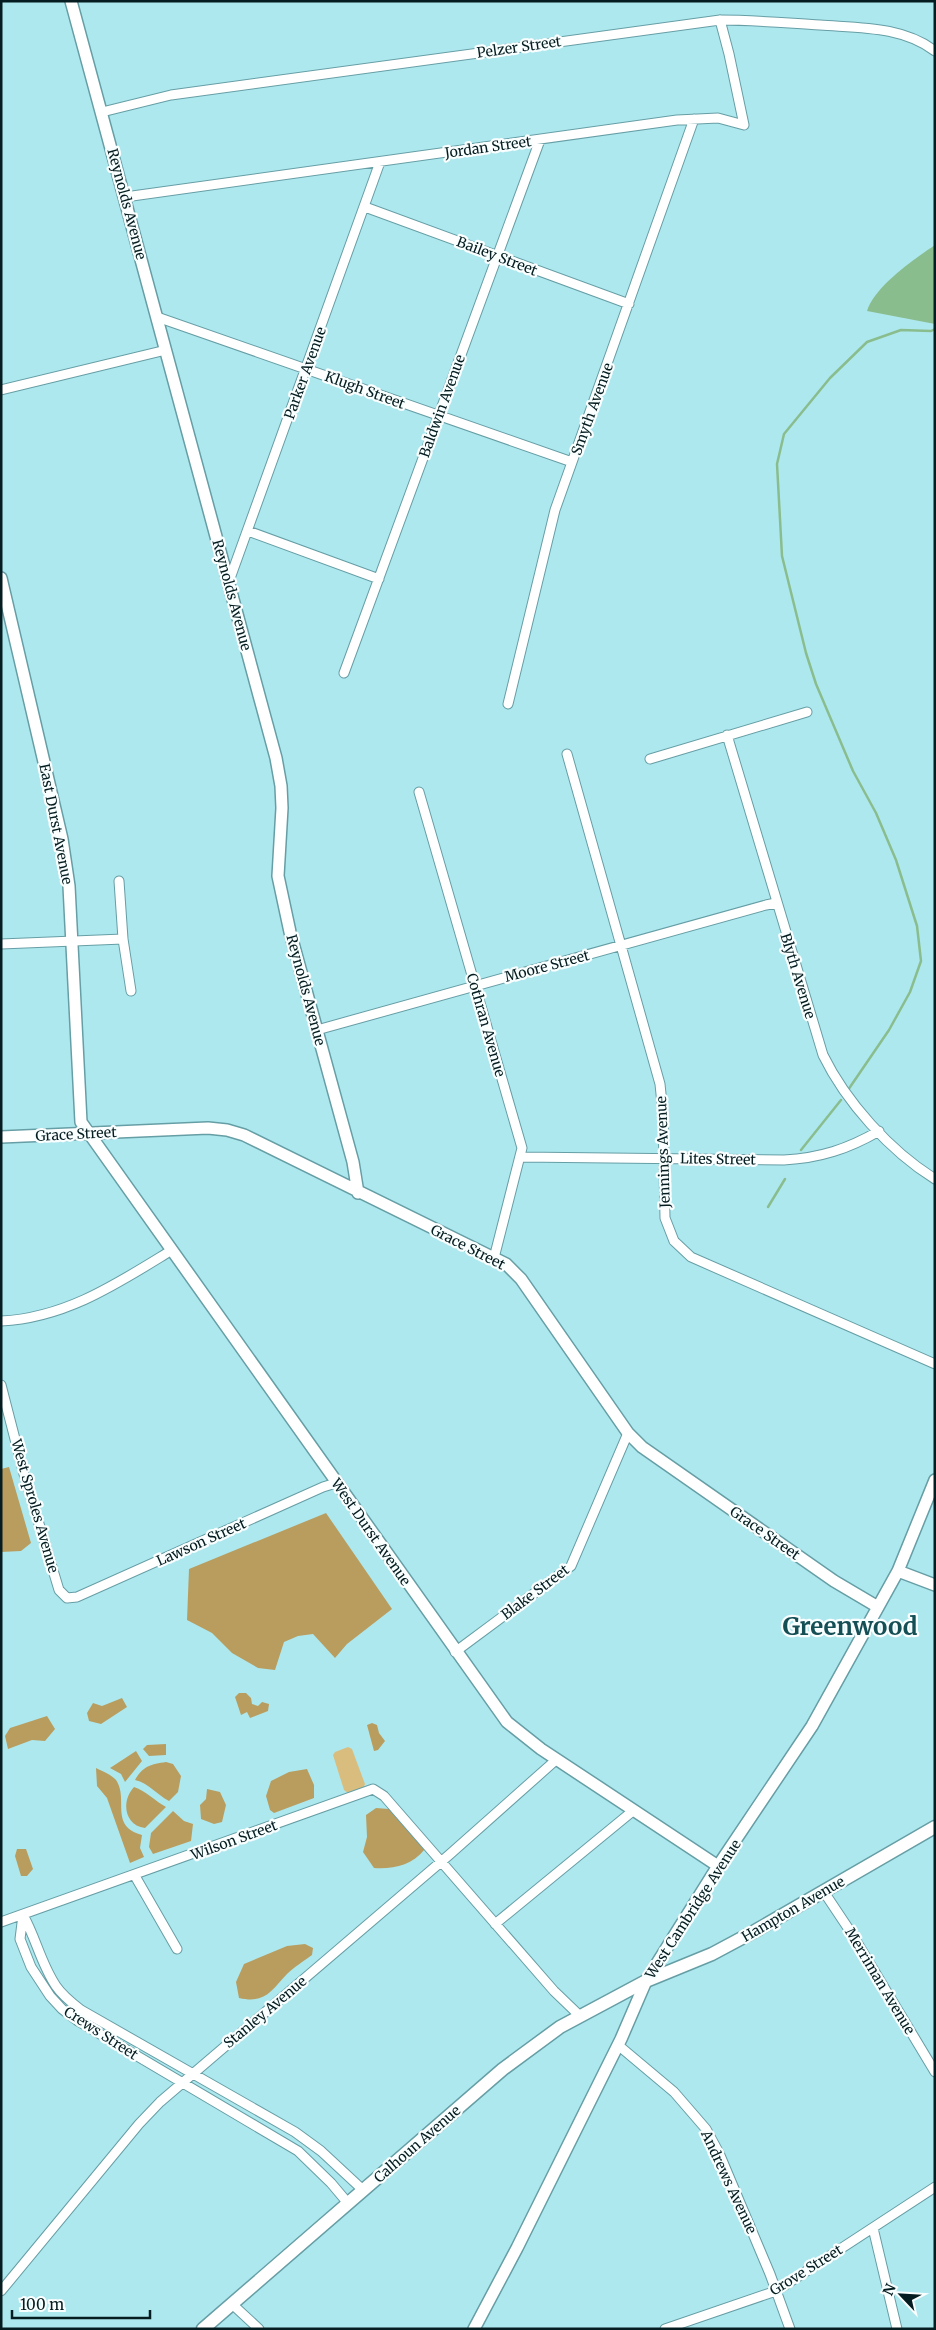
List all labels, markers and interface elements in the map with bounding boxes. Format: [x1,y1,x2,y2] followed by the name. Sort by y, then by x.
[476,32,563,62] street label: Pelzer Street
[442,132,533,162] street label: Jordan Street
[103,146,151,262] street label: Reynolds Avenue
[454,232,540,280] street label: Bailey Street
[280,324,330,422] street label: Parker Avenue
[415,352,469,460] street label: Baldwin Avenue
[567,360,617,458] street label: Smyth Avenue
[322,367,408,413] street label: Klugh Street
[208,537,256,653] street label: Reynolds Avenue
[35,762,77,886] street label: East Durst Avenue
[776,931,820,1021] street label: Blyth Avenue
[282,932,330,1048] street label: Reynolds Avenue
[503,946,592,986] street label: Moore Street
[463,971,509,1079] street label: Cothran Avenue
[652,1096,674,1209] street label: Jennings Avenue
[35,1123,118,1145] street label: Grace Street
[680,1149,757,1169] street label: Lites Street
[428,1221,509,1274] street label: Grace Street
[7,1436,63,1575] street label: West Sproles Avenue
[327,1474,415,1589] street label: West Durst Avenue
[727,1502,804,1564] street label: Grace Street
[153,1514,249,1570] street label: Lawson Street
[498,1560,573,1623] street label: Blake Street
[782,1611,918,1642] district label: Greenwood
[187,1816,280,1864] street label: Wilson Street
[641,1836,745,1983] street label: West Cambridge Avenue
[738,1872,848,1946] street label: Hampton Avenue
[841,1924,919,2038] street label: Merriman Avenue
[220,1972,310,2052] street label: Stanley Avenue
[61,2002,142,2064] street label: Crews Street
[370,2101,464,2187] street label: Calhoun Avenue
[697,2126,761,2237] street label: Andrews Avenue
[766,2240,846,2299] street label: Grove Street
[876,2270,926,2320] north arrow
[879,2281,900,2298] text: N
[12,2288,150,2320] scale bar
[20,2295,64,2314] text: 100 m

